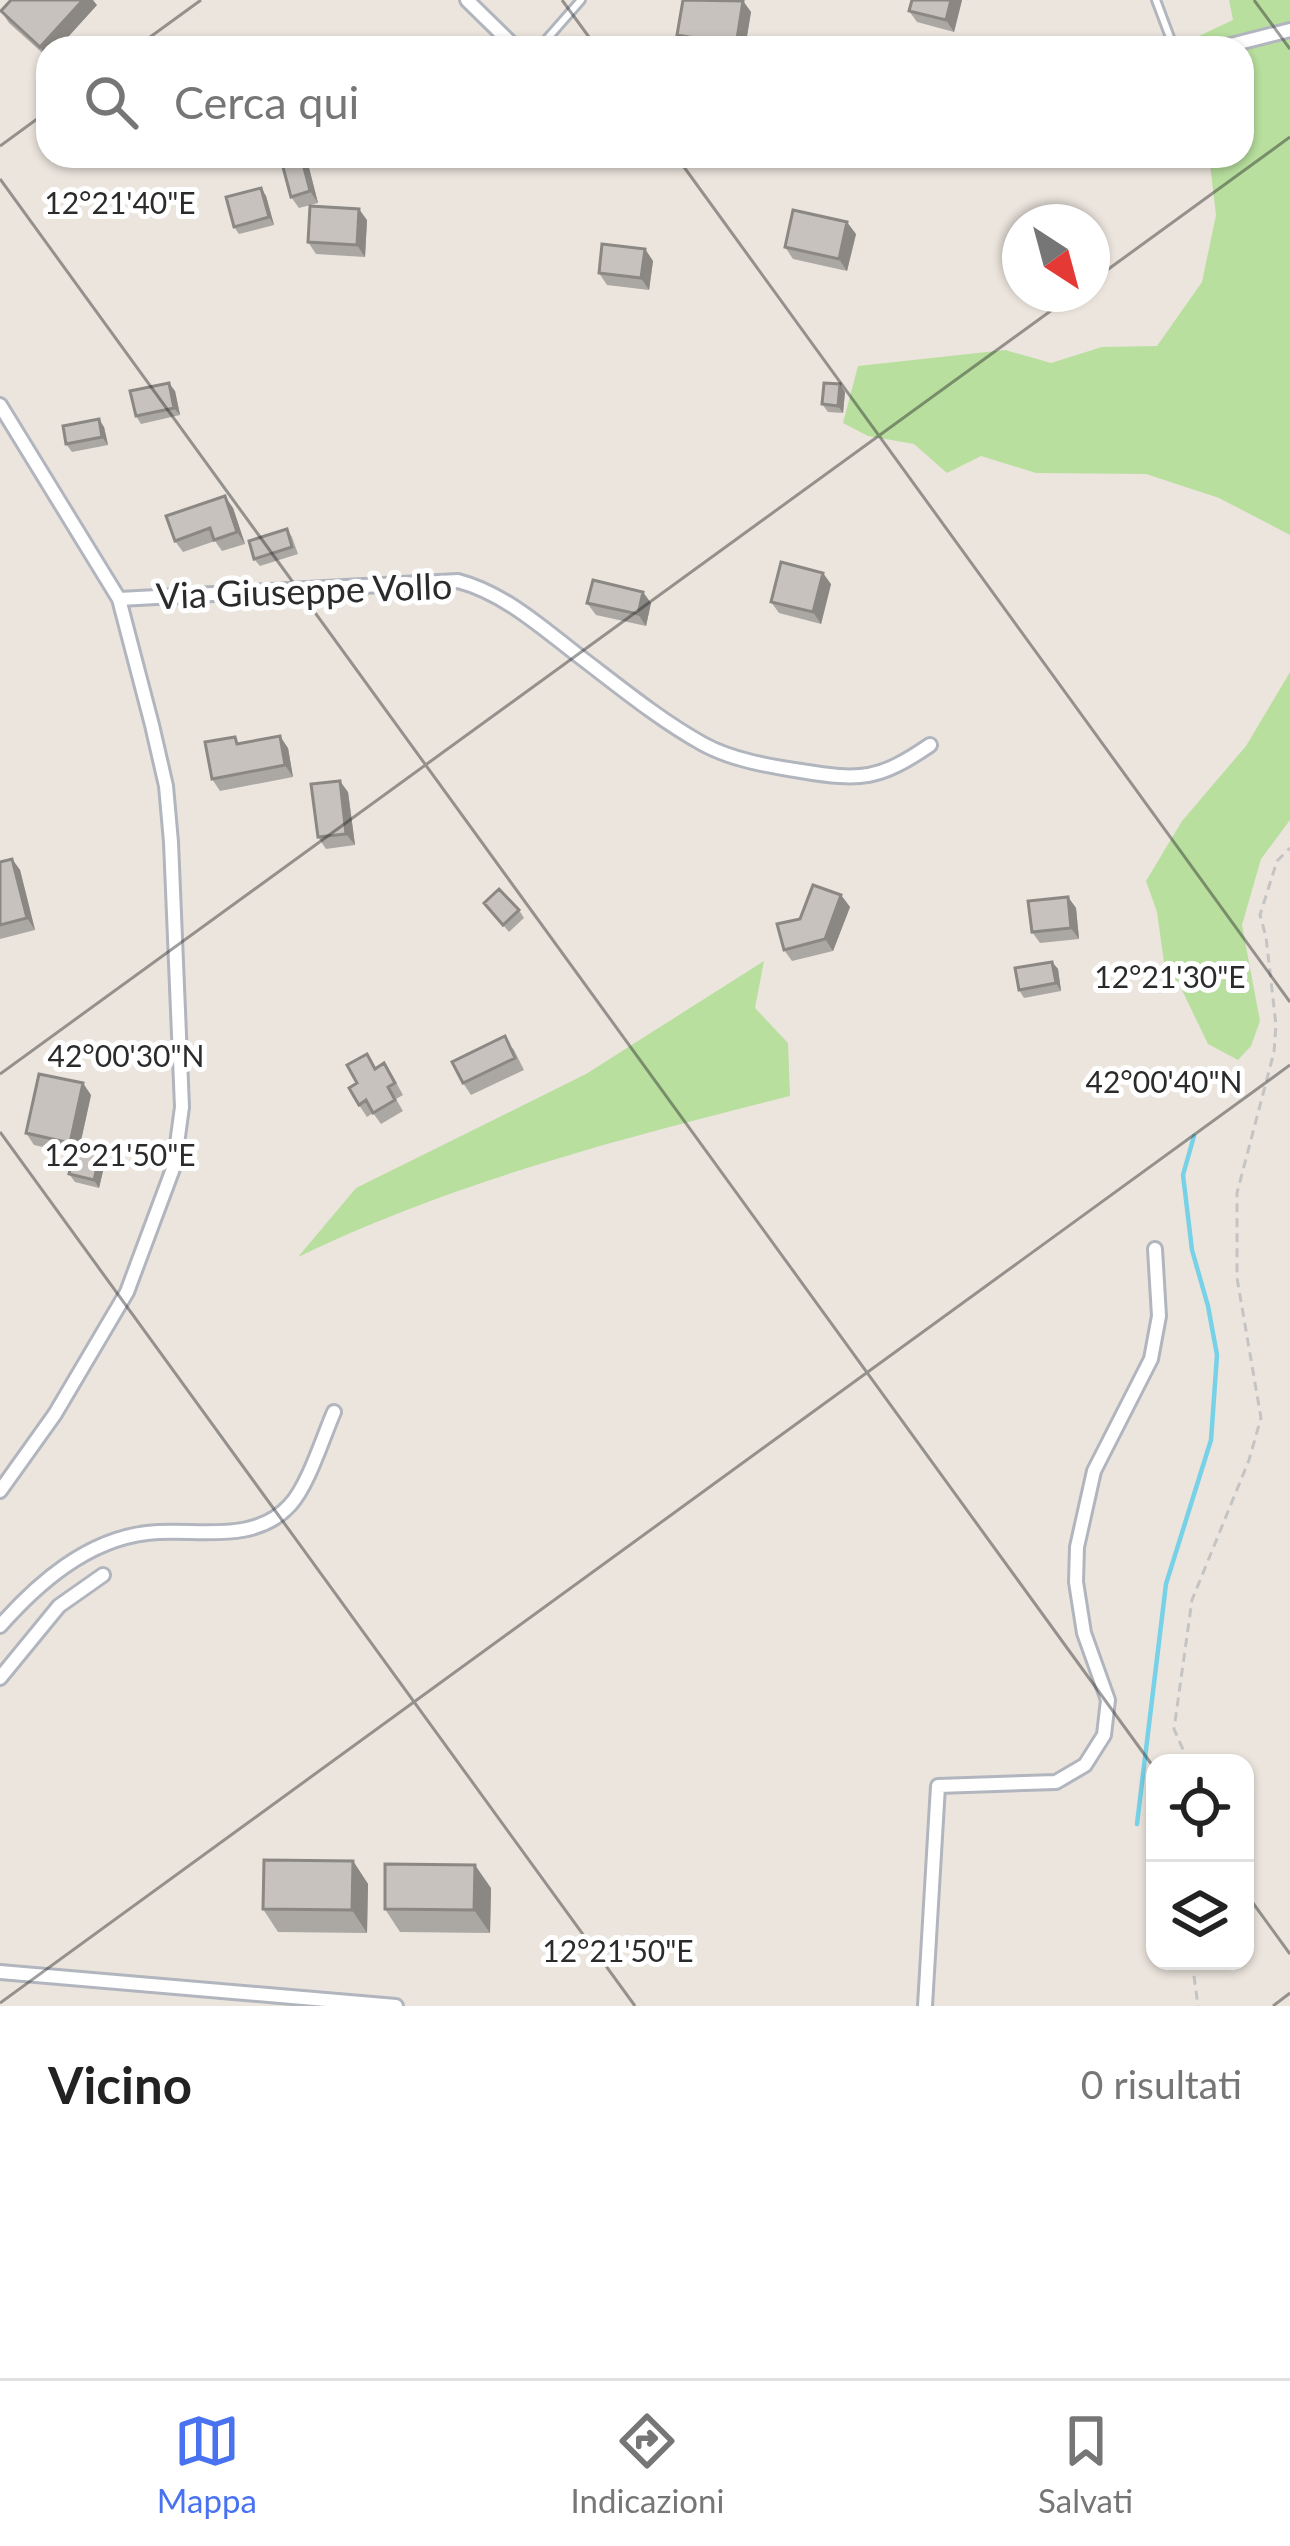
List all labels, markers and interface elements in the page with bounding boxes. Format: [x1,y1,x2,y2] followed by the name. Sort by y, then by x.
[36,36,1254,168] search box
[78,69,144,135] icon: search
[174,75,359,129] text: Cerca qui
[44,184,196,220] text: 12°21'40"E
[1002,204,1110,312] north arrow
[155,563,453,617] street label: Via Giuseppe Vollo
[1094,958,1246,994] text: 12°21'30"E
[48,1037,204,1073] text: 42°00'30"N
[1086,1063,1242,1099] text: 42°00'40"N
[44,1136,196,1172] text: 12°21'50"E
[1146,1754,1254,1970] map controls
[1146,1754,1254,1862] button: locate
[1146,1862,1254,1970] button: layers
[542,1932,694,1968] text: 12°21'50"E
[48,2054,192,2115] text: Vicino
[1081,2061,1242,2107] text: 0 risultati
[157,2408,257,2520] tab: Mappa
[571,2408,724,2520] tab: Indicazioni
[1038,2408,1133,2520] tab: Salvati

